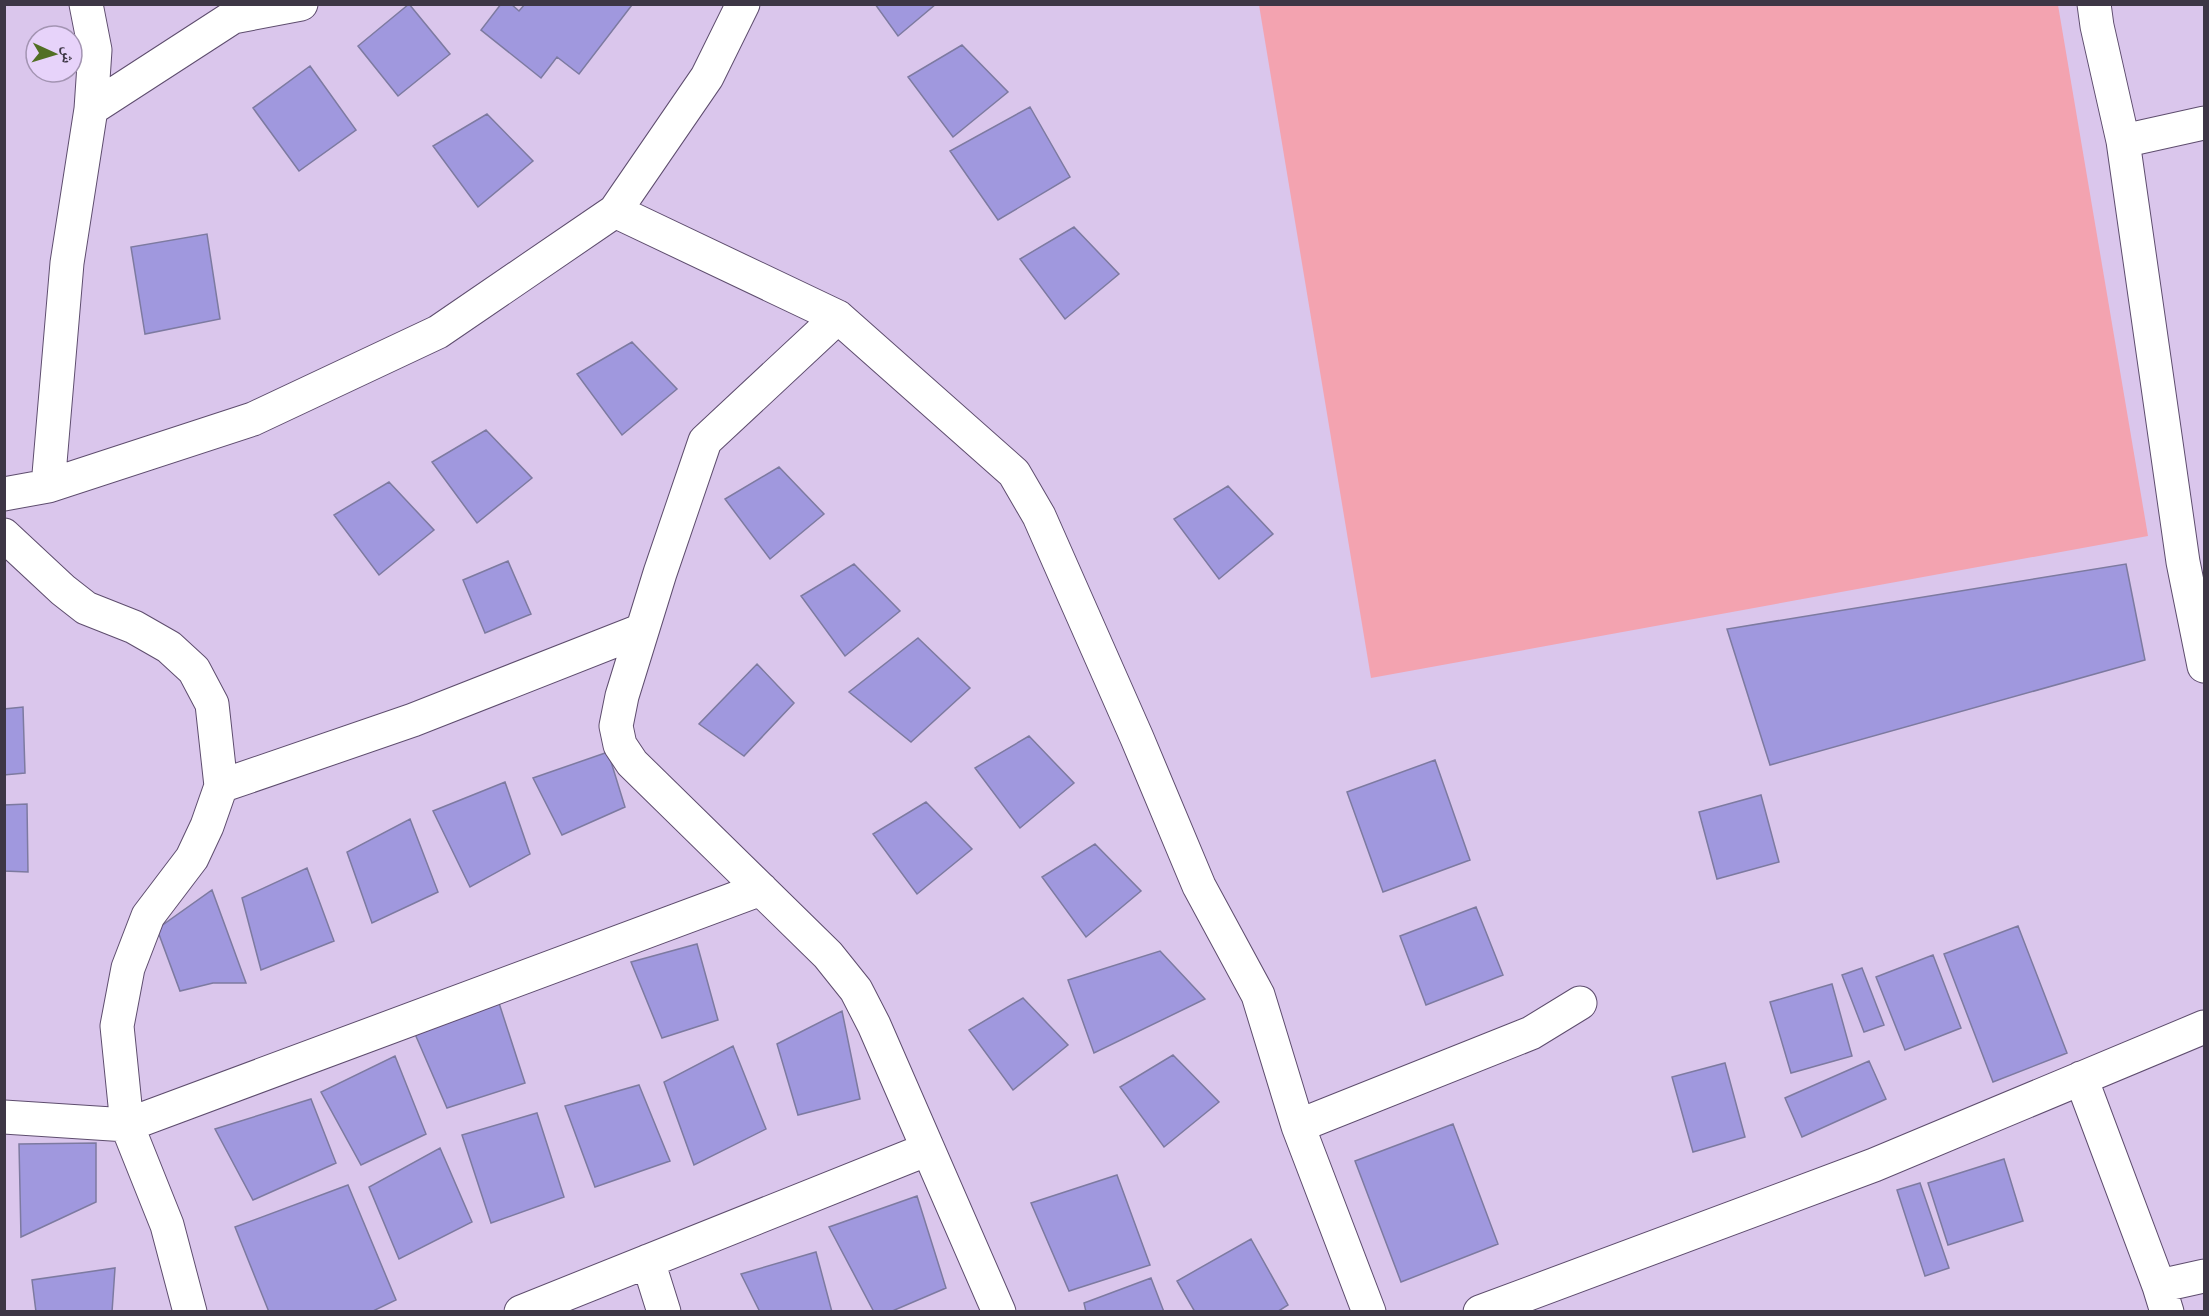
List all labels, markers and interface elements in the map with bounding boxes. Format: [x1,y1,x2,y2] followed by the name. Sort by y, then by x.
[24,24,84,84] north arrow
[57,46,81,64] text: ش

